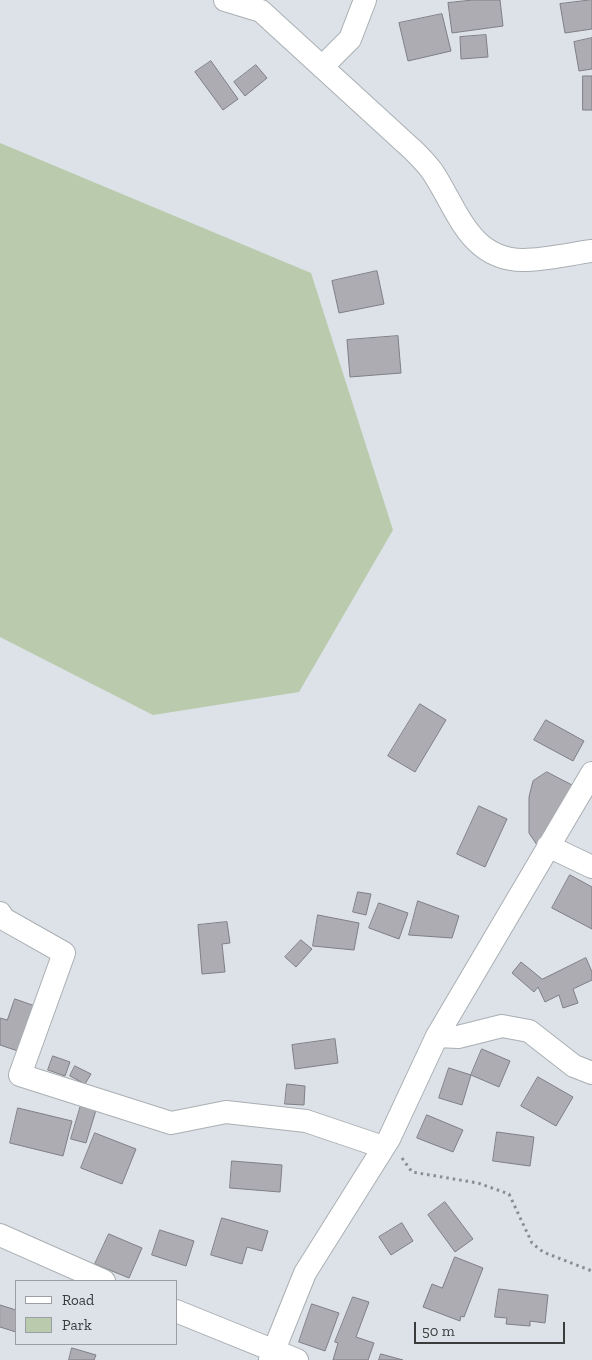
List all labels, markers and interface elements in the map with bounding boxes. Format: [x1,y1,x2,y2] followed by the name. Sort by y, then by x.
[15,1280,178,1345] legend
[62,1291,94,1309] text: Road
[417,1312,568,1344] scale bar
[62,1316,92,1334] text: Park
[422,1322,455,1340] text: 50 m

